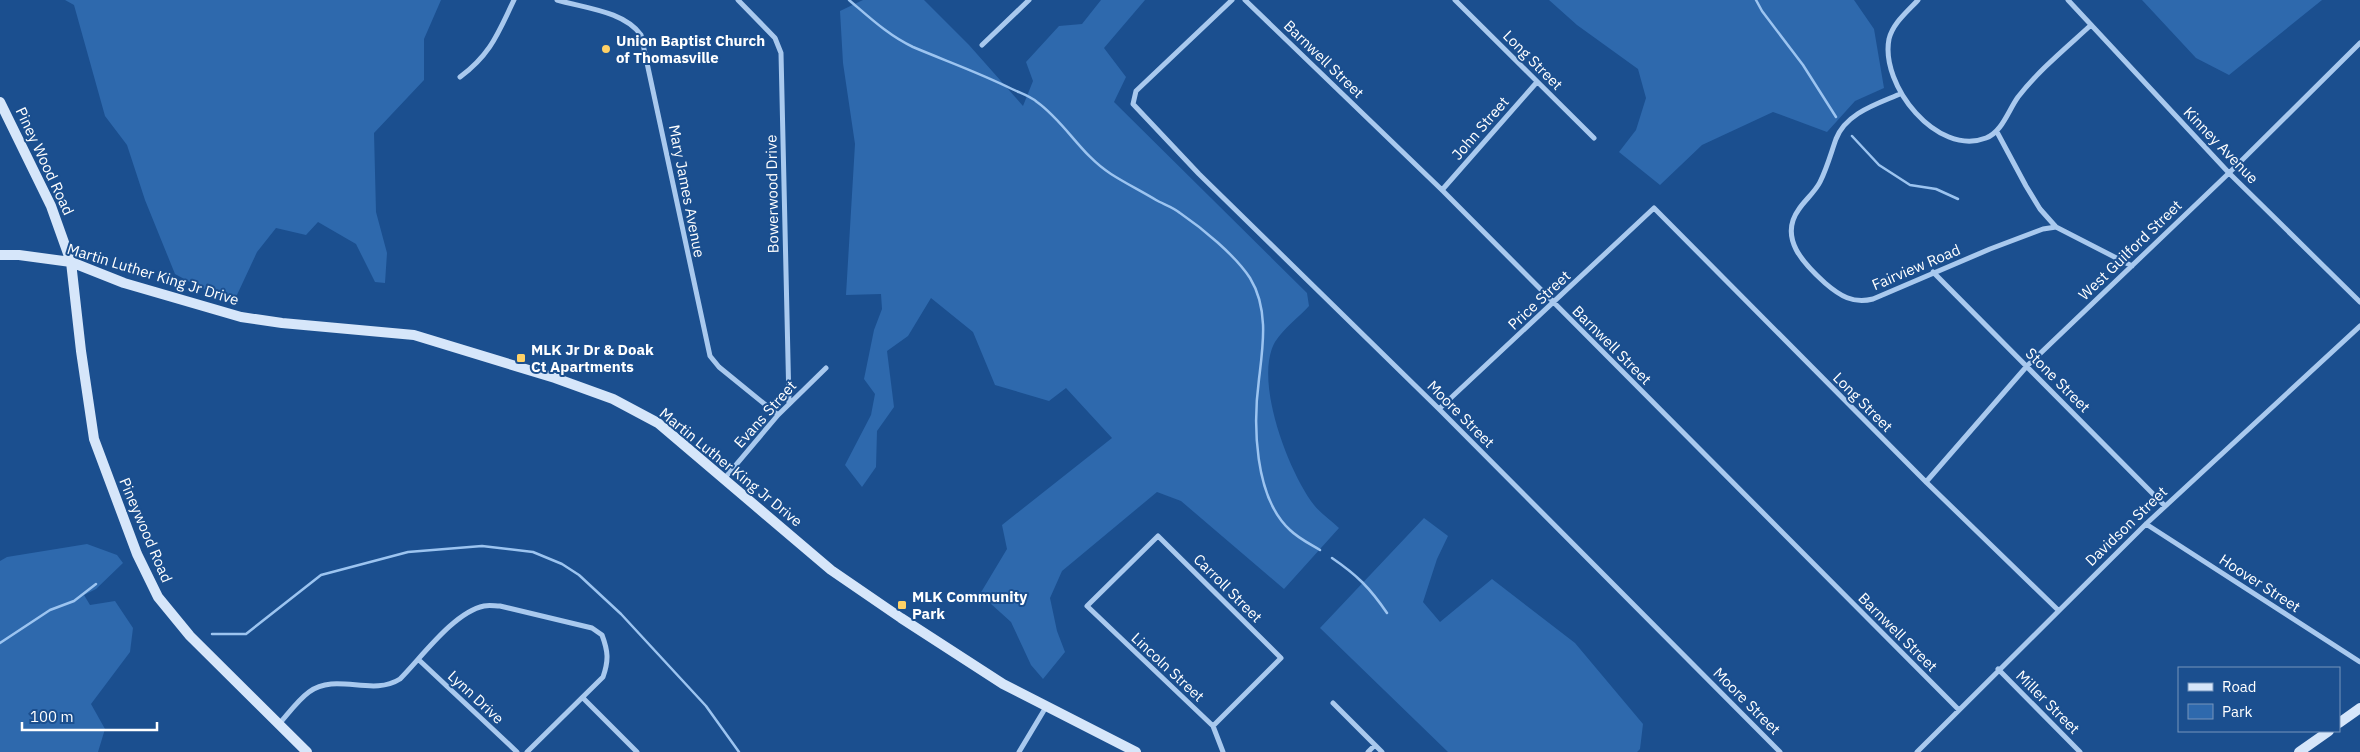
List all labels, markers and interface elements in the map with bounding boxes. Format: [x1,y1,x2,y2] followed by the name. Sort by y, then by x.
[1280,16,1368,102] street label: Barnwell Street
[1499,26,1567,94] street label: Long Street
[616,31,765,67] place label: Union Baptist Church of Thomasville
[600,43,612,55] marker: Union Baptist Church of Thomasville
[1447,92,1513,164] street label: John Street
[2180,103,2262,187] street label: Kinney Avenue
[12,104,78,218] street label: Piney Wood Road
[665,123,709,259] street label: Mary James Avenue
[761,134,783,254] street label: Bowerwood Drive
[2074,196,2186,304] street label: West Guilford Street
[65,239,241,309] street label: Martin Luther King Jr Drive
[1869,240,1963,294] street label: Fairview Road
[1504,266,1574,334] street label: Price Street
[1568,301,1656,389] street label: Barnwell Street
[531,340,654,376] place label: MLK Jr Dr & Doak Ct Apartments
[2022,344,2094,416] street label: Stone Street
[515,352,527,364] marker: MLK Jr Dr & Doak Ct Apartments
[1829,368,1897,436] street label: Long Street
[730,376,800,452] street label: Evans Street
[1423,376,1499,452] street label: Moore Street
[656,403,806,531] street label: Martin Luther King Jr Drive
[115,475,177,585] street label: Pineywood Road
[2081,482,2171,570] street label: Davidson Street
[1190,550,1266,626] street label: Carroll Street
[2216,550,2304,616] street label: Hoover Street
[912,587,1027,623] place label: MLK Community Park
[1854,588,1942,676] street label: Barnwell Street
[896,599,908,611] marker: MLK Community Park
[1128,628,1208,706] street label: Lincoln Street
[1709,663,1785,739] street label: Moore Street
[444,666,508,728] street label: Lynn Drive
[2012,666,2084,738] street label: Miller Street
[2178,667,2340,732] legend
[2222,677,2257,696] text: Road
[22,700,158,732] scale bar
[2222,702,2252,721] text: Park
[30,707,74,726] text: 100 m

